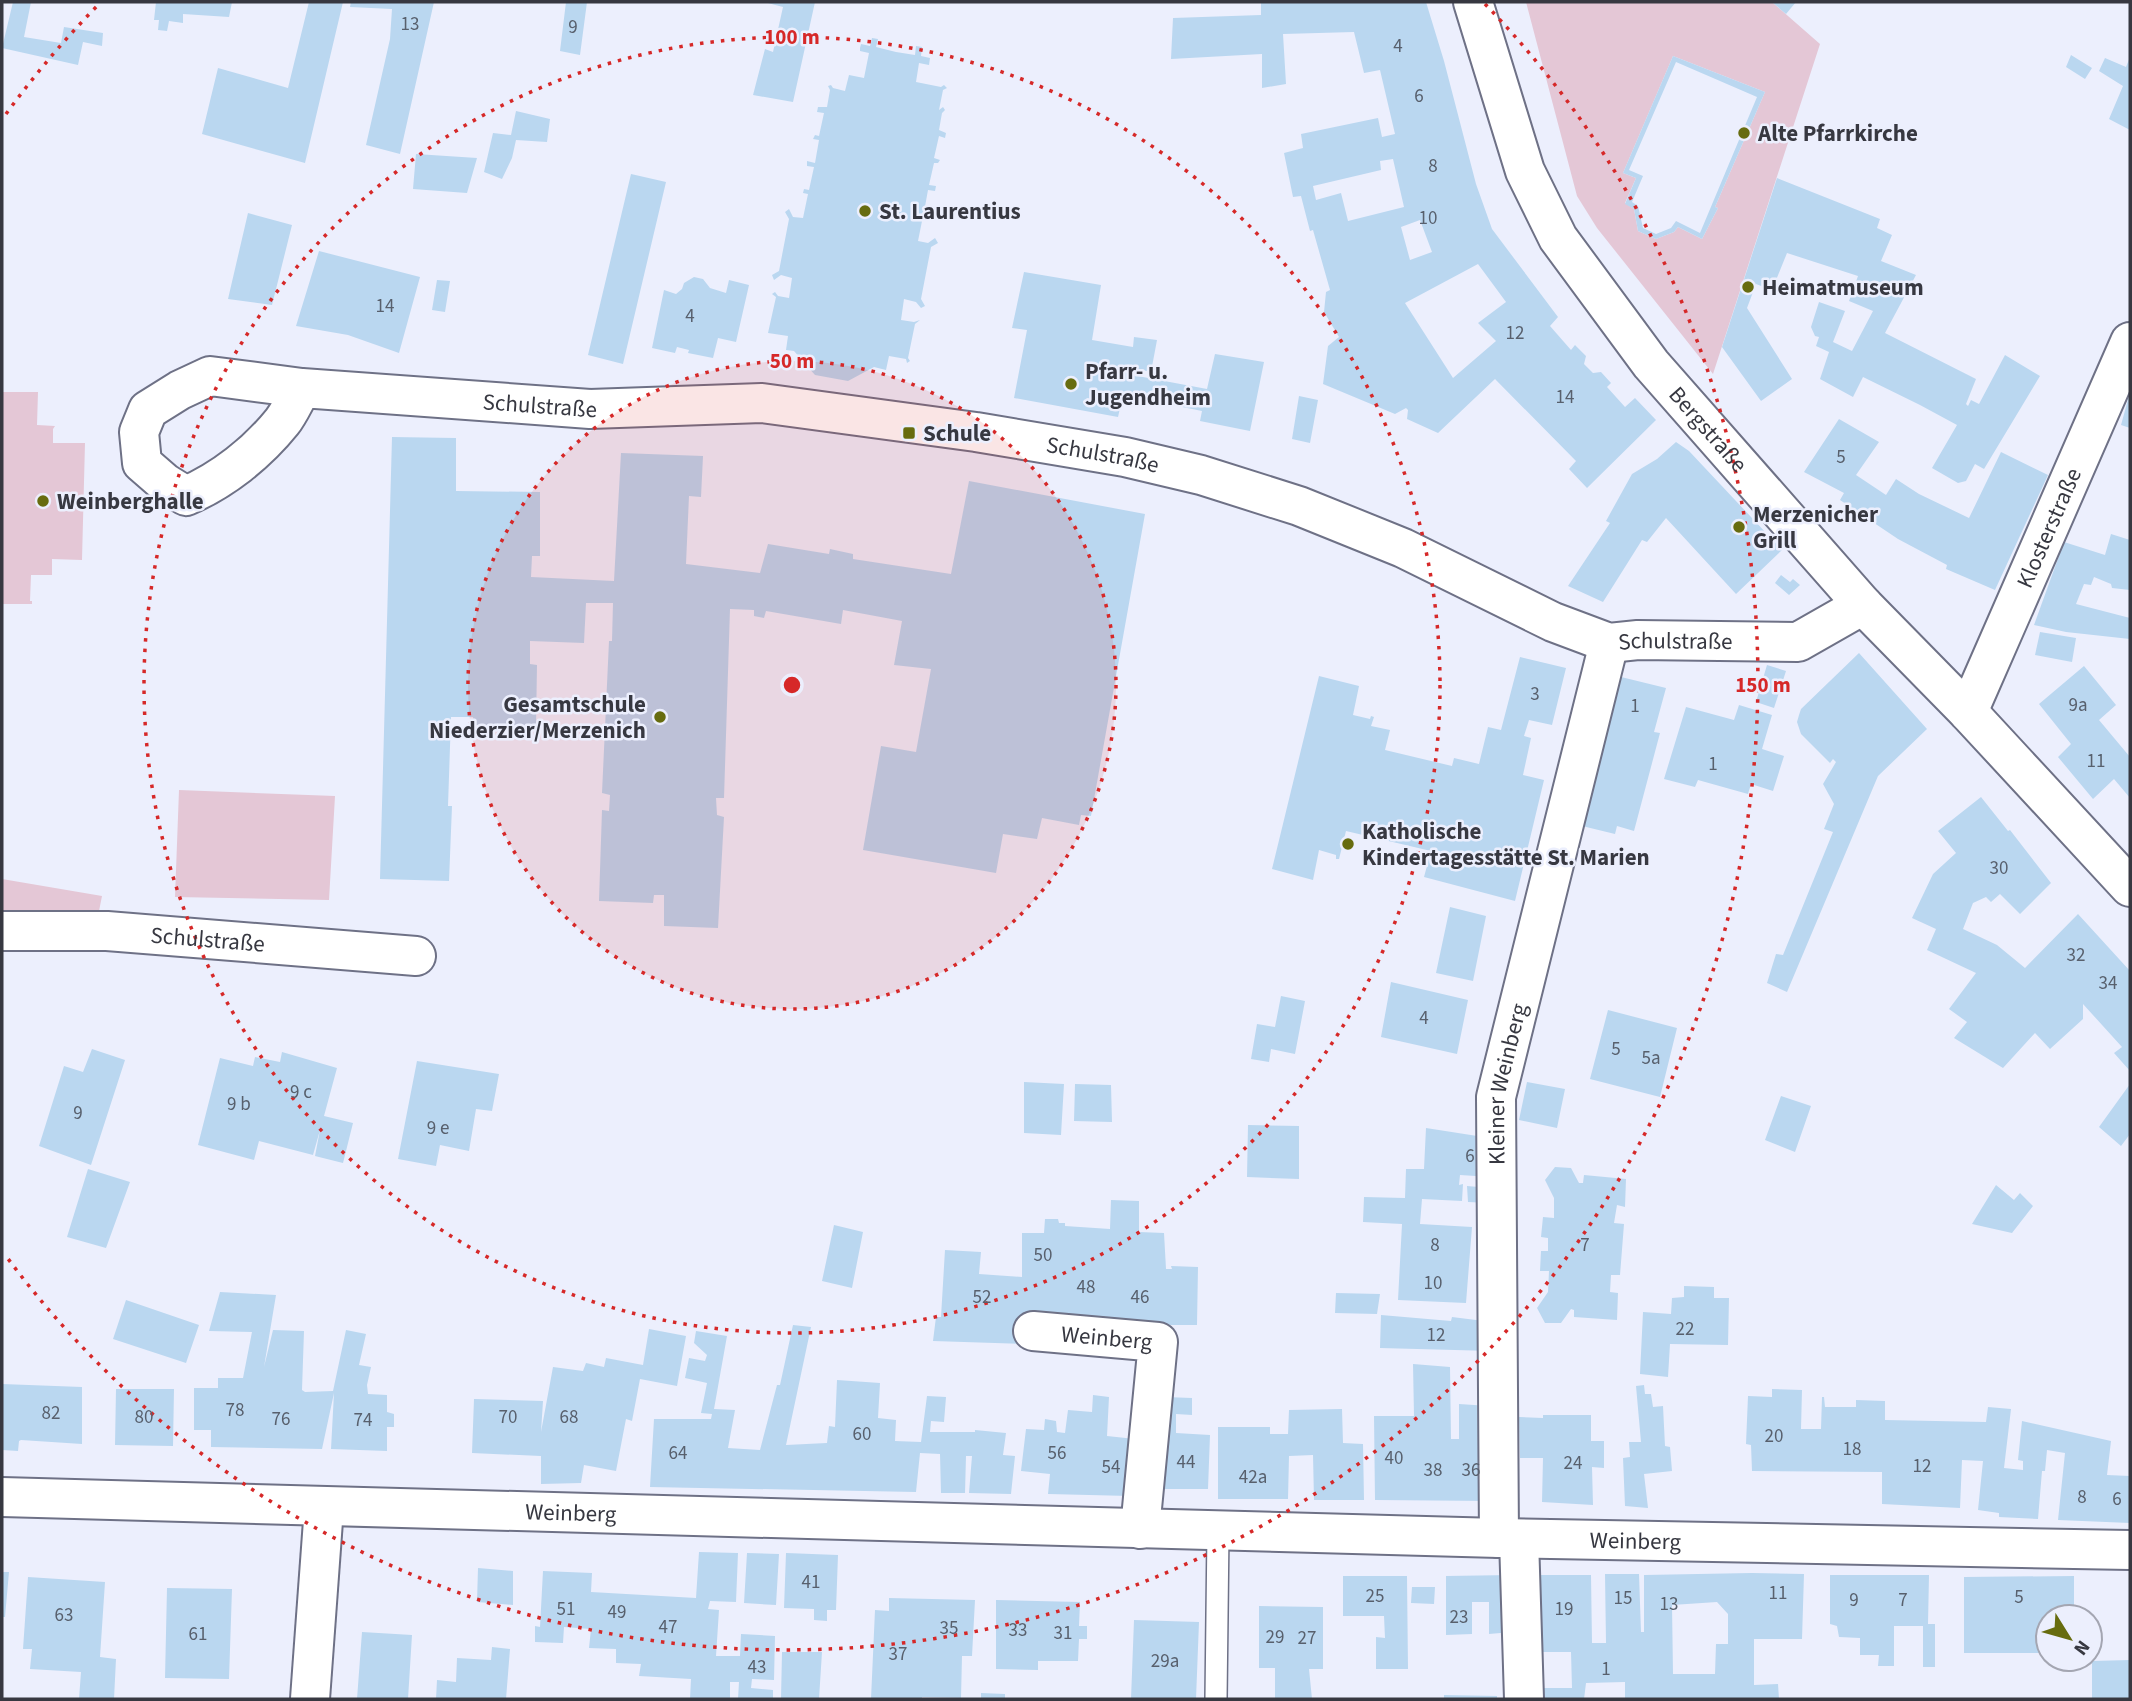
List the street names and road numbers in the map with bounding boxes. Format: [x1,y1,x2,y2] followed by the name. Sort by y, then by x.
[1661,379,1755,480] street label: Bergstraße
[482,385,597,426] street label: Schulstraße
[1044,428,1163,481] street label: Schulstraße
[2008,463,2089,593] street label: Klosterstraße
[1617,623,1733,658] street label: Schulstraße
[149,918,266,960] street label: Schulstraße
[1479,999,1535,1165] street label: Kleiner Weinberg
[1060,1317,1154,1358] street label: Weinberg
[525,1495,617,1530] street label: Weinberg
[1589,1523,1682,1558] street label: Weinberg

